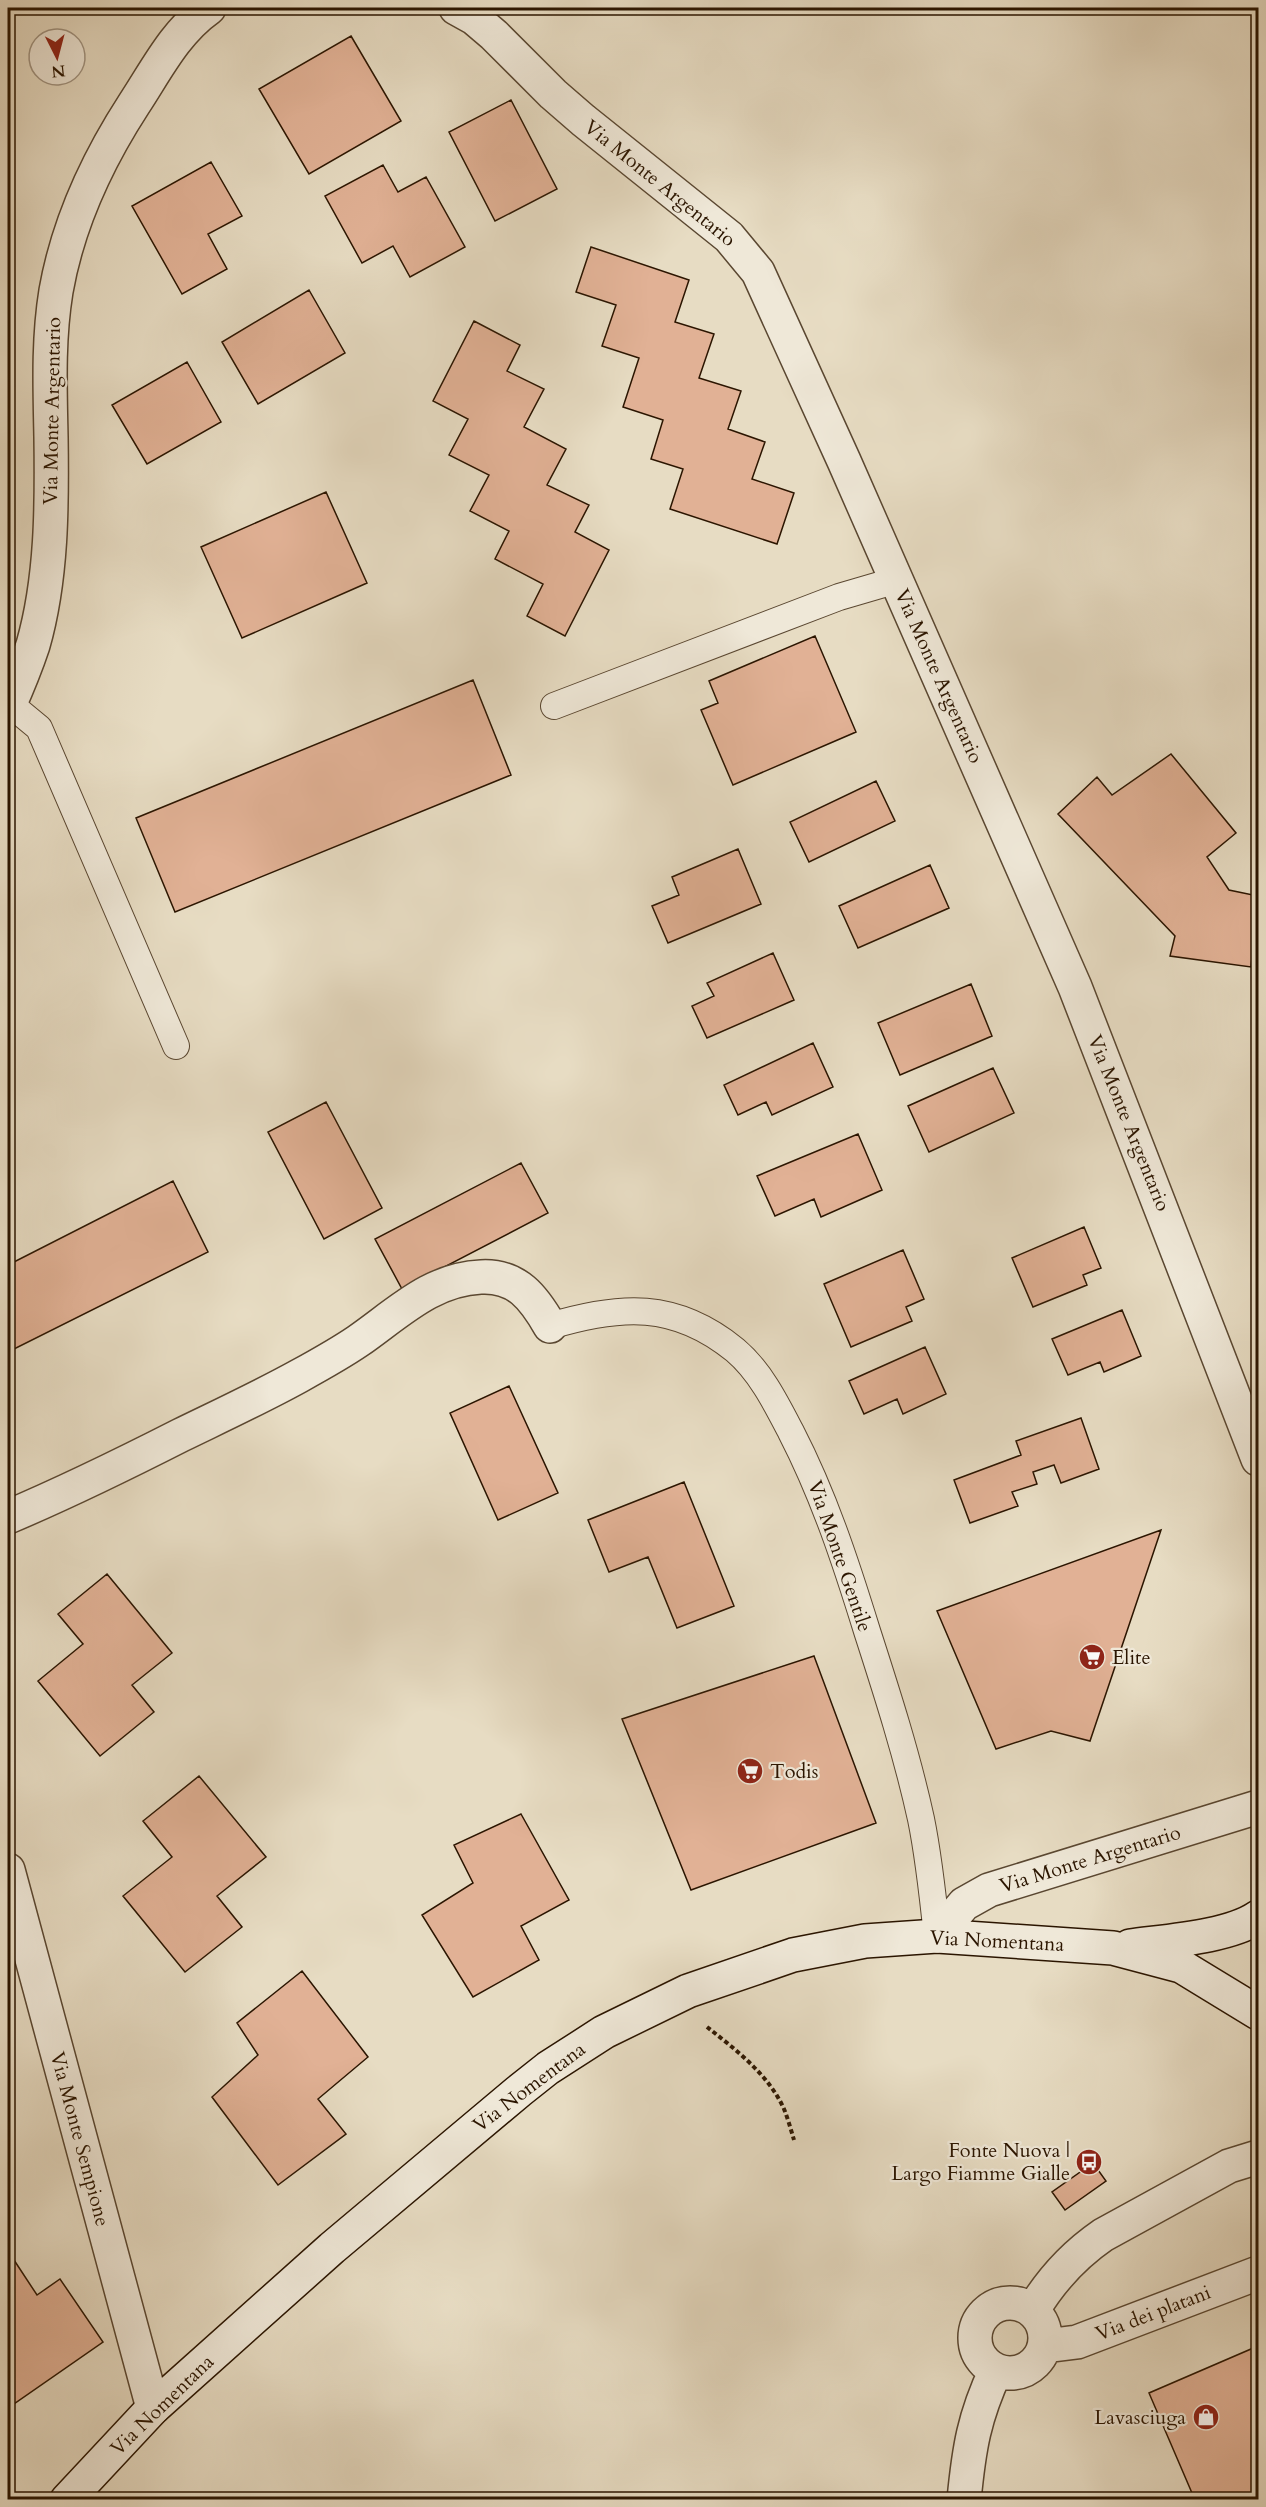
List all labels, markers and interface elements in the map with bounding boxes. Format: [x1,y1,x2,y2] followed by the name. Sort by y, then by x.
[27,27,87,87] north arrow
[50,59,67,83] text: N
[578,113,742,253] street label: Via Monte Argentario
[37,317,67,505] street label: Via Monte Argentario
[888,585,990,768] street label: Via Monte Argentario
[1081,1031,1177,1215] street label: Via Monte Argentario
[801,1477,879,1635] street label: Via Monte Gentile
[1077,1642,1107,1672] supermarket icon: Elite
[1112,1644,1150,1671] place label: Elite
[735,1756,765,1786] supermarket icon: Todis
[770,1758,818,1785] place label: Todis
[996,1819,1184,1899] street label: Via Monte Argentario
[929,1924,1065,1958] street label: Via Nomentana
[467,2036,591,2138] street label: Via Nomentana
[44,2049,116,2229] street label: Via Monte Sempione
[891,2137,1070,2187] place label: Fonte Nuova | Largo Fiamme Gialle
[1074,2147,1104,2177] bus stop icon: Fonte Nuova | Largo Fiamme Gialle
[1091,2279,1215,2347] street label: Via dei platani
[104,2348,220,2461] street label: Via Nomentana
[1191,2402,1221,2432] shop icon: Lavasciuga
[1094,2404,1186,2431] place label: Lavasciuga

